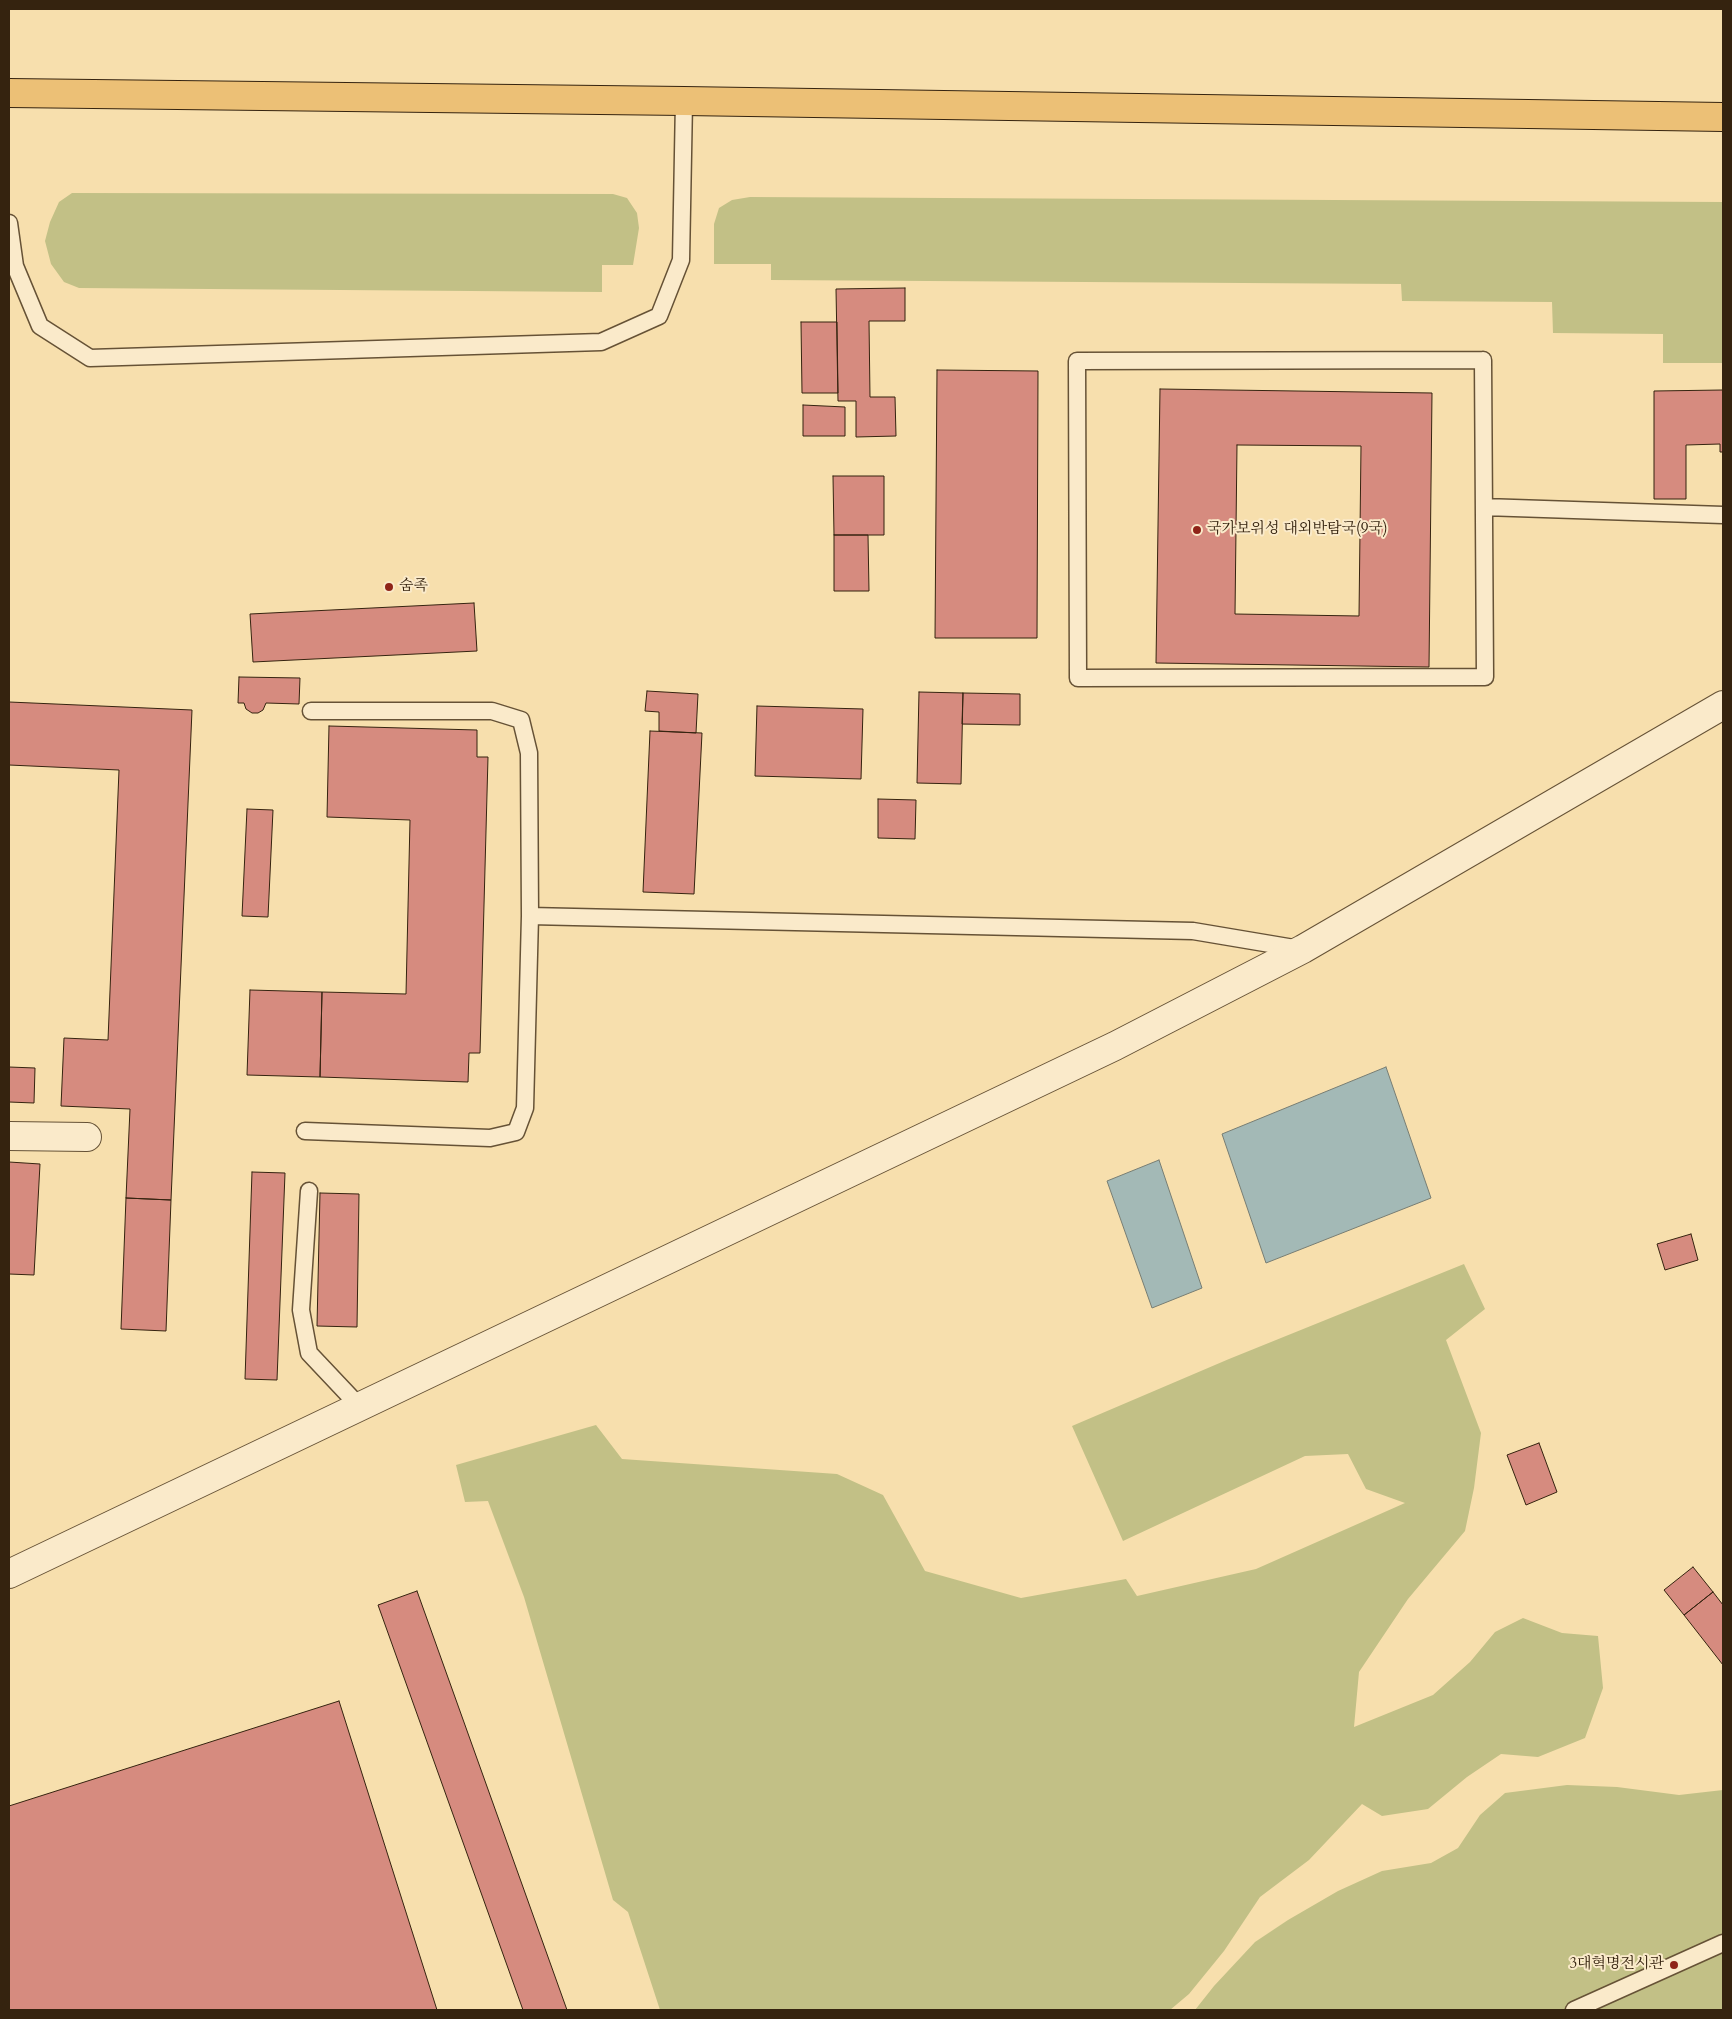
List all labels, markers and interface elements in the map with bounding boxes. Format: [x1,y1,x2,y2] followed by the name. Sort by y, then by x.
[1207,521,1388,539] place label: 국가보위성 대외반탐국(9국)
[1191,524,1203,536] marker: 국가보위성 대외반탐국(9국)
[399,578,428,596] place label: 숨족
[383,581,395,593] marker: 숨족
[1569,1956,1664,1974] place label: 3대혁명전시관
[1668,1959,1680,1971] marker: 3대혁명전시관

